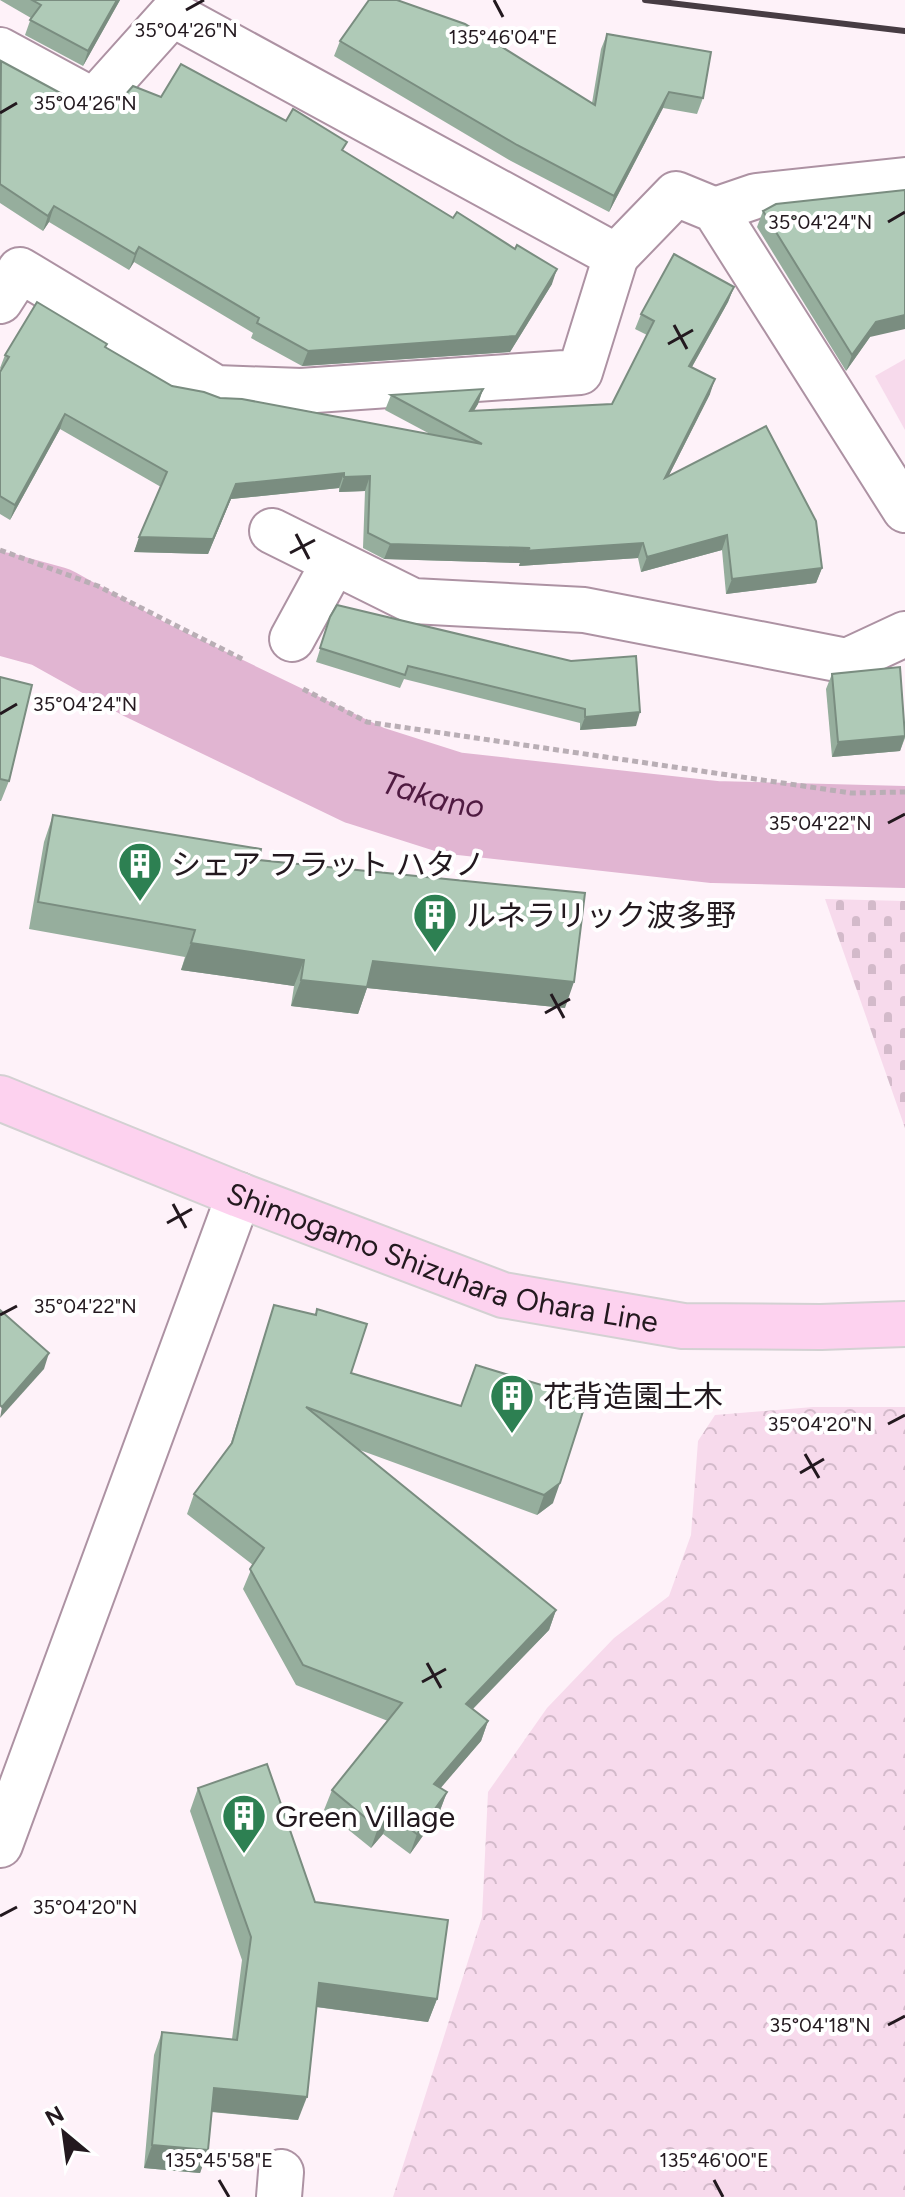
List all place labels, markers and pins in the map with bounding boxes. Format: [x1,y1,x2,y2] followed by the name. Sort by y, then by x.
[116,840,164,903] building icon: シェア フラット ハタノ
[171,846,485,883] place label: シェア フラット ハタノ
[411,891,459,954] building icon: ルネラリック波多野
[466,897,736,934] place label: ルネラリック波多野
[488,1372,536,1435] building icon: 花背造園土木
[543,1378,723,1415] place label: 花背造園土木
[220,1792,268,1855] building icon: Green Village
[275,1798,455,1835] place label: Green Village

